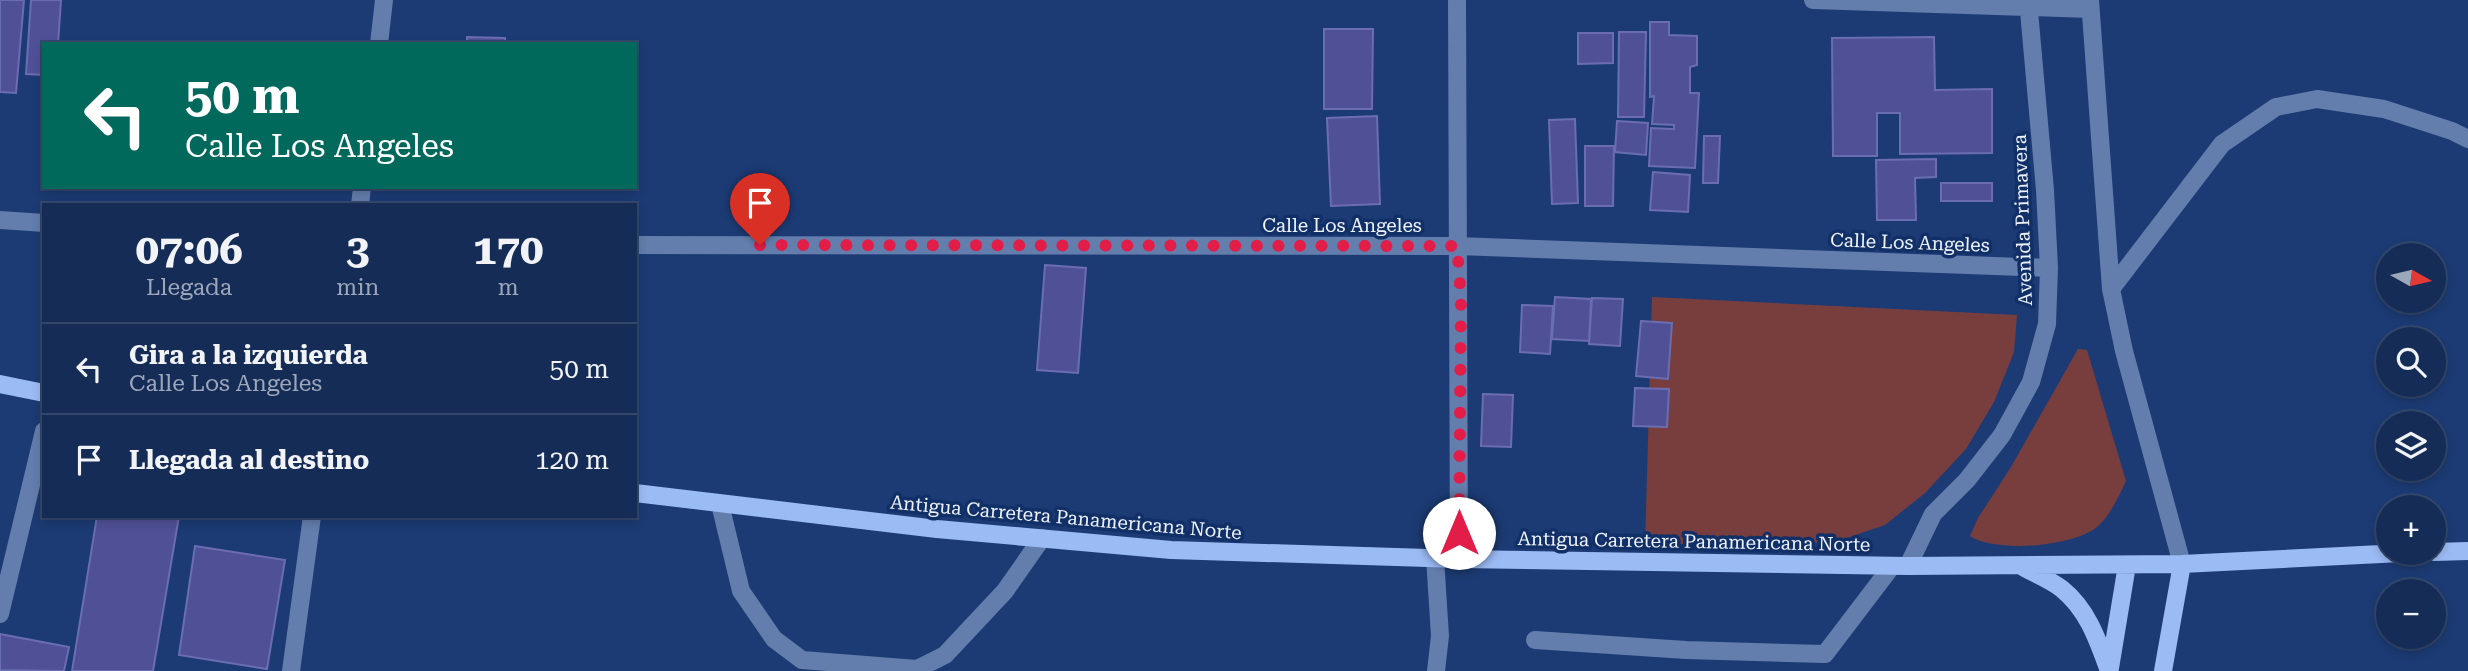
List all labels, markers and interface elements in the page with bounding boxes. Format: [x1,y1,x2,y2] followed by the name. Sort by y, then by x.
[185,68,300,125] text: 50 m
[70,70,161,161] icon: left
[185,127,454,165] text: Calle Los Angeles
[2008,133,2037,306] street label: Avenida Primavera
[730,173,790,245] pin
[741,184,779,222] icon: arrive
[1262,214,1422,237] street label: Calle Los Angeles
[136,225,243,274] text: 07:06
[346,225,370,274] text: 3
[473,225,543,274] text: 170
[1830,228,1990,257] street label: Calle Los Angeles
[2376,243,2446,313] north arrow
[2376,243,2446,649] map controls
[146,274,232,301] text: Llegada
[336,274,379,301] text: min
[498,274,519,301] text: m
[2376,327,2446,397] button: search
[129,340,368,370] text: Gira a la izquierda
[70,350,108,388] icon: left
[550,354,609,384] text: 50 m
[129,370,322,397] text: Calle Los Angeles
[2376,411,2446,481] button: layers
[70,441,108,479] icon: arrive
[129,445,369,475] text: Llegada al destino
[535,445,609,475] text: 120 m
[889,491,1243,544] street label: Antigua Carretera Panamericana Norte
[2376,495,2446,565] button: +
[1422,496,1496,570] position arrow
[1517,527,1871,556] street label: Antigua Carretera Panamericana Norte
[2376,579,2446,649] button: −

